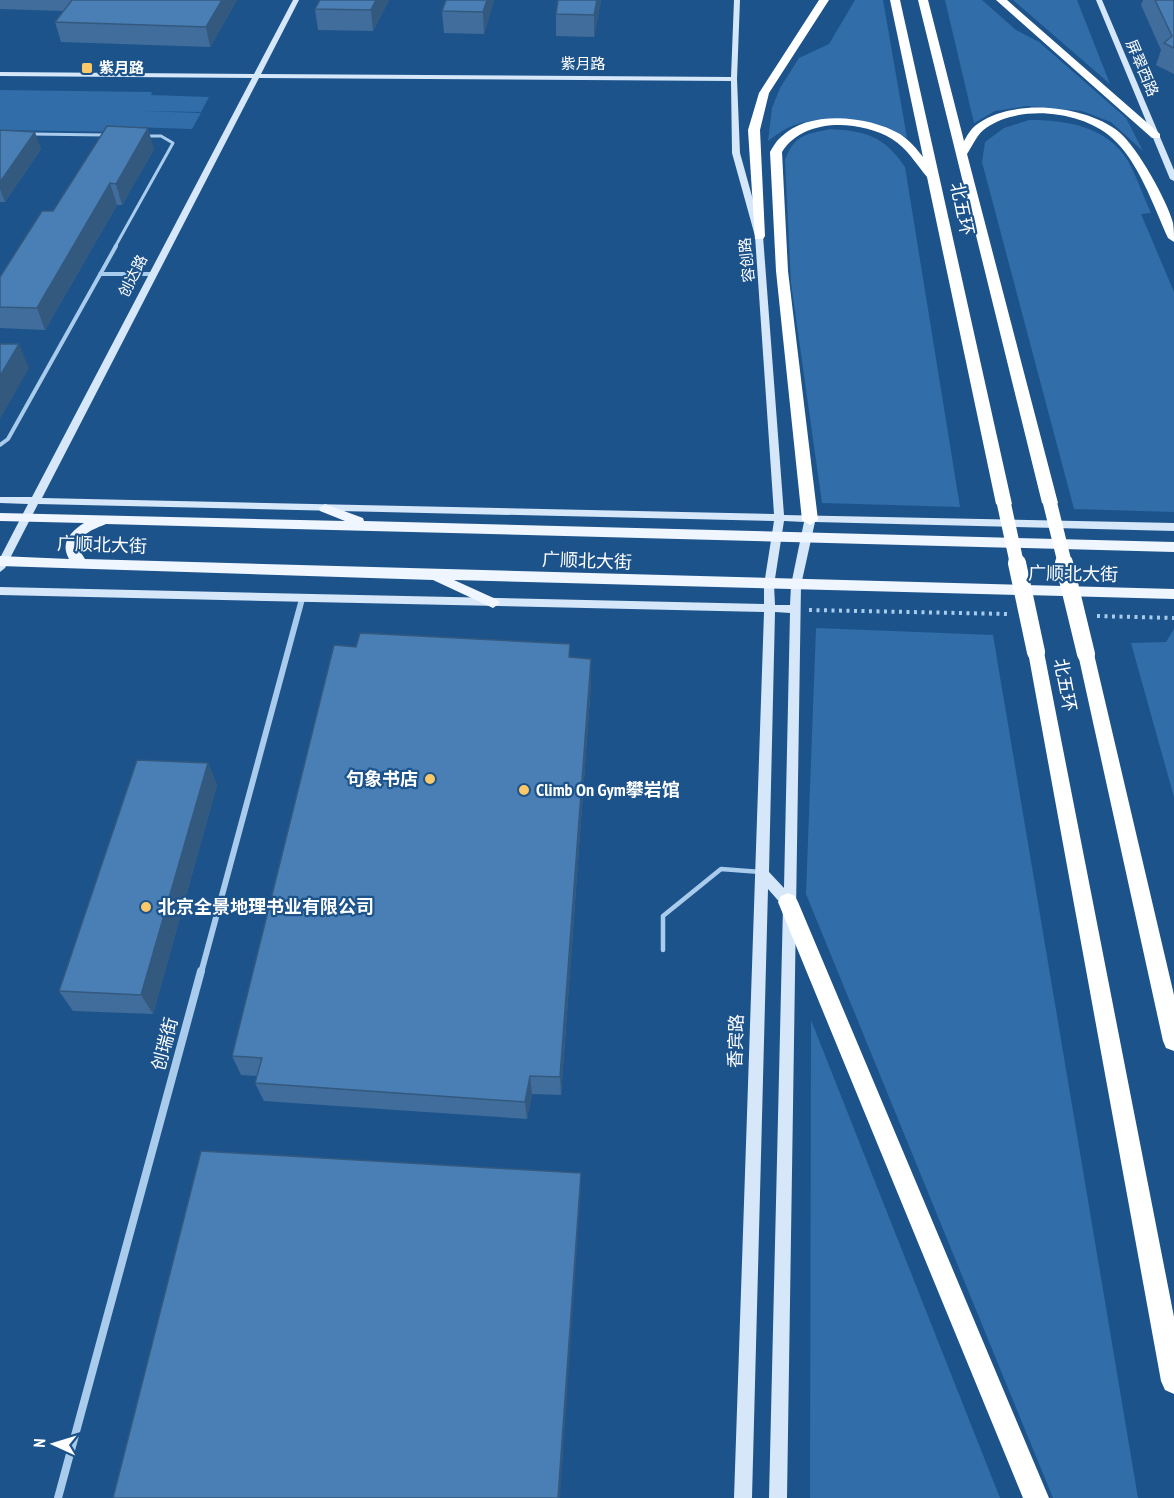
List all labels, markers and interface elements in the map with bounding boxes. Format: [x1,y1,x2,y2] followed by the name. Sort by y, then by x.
[1122,36,1163,99] street label: 屏翠西路
[560,54,606,73] street label: 紫月路
[99,58,144,77] place label: 紫月路
[80,61,94,75] marker: 紫月路
[946,180,979,238] street label: 北五环
[735,237,758,283] street label: 容创路
[114,251,151,300] street label: 创达路
[57,531,147,558] street label: 广顺北大街
[542,547,632,574] street label: 广顺北大街
[1028,561,1118,586] street label: 广顺北大街
[1049,656,1082,714] street label: 北五环
[346,767,418,790] place label: 句象书店
[423,772,437,786] marker: 句象书店
[536,778,680,801] place label: Climb On Gym攀岩馆
[517,783,531,797] marker: Climb On Gym攀岩馆
[158,895,374,918] place label: 北京全景地理书业有限公司
[139,900,153,914] marker: 北京全景地理书业有限公司
[723,1014,748,1068] street label: 香宾路
[146,1015,183,1073] street label: 创瑞街
[24,1414,84,1474] north arrow
[29,1438,49,1448] text: N

